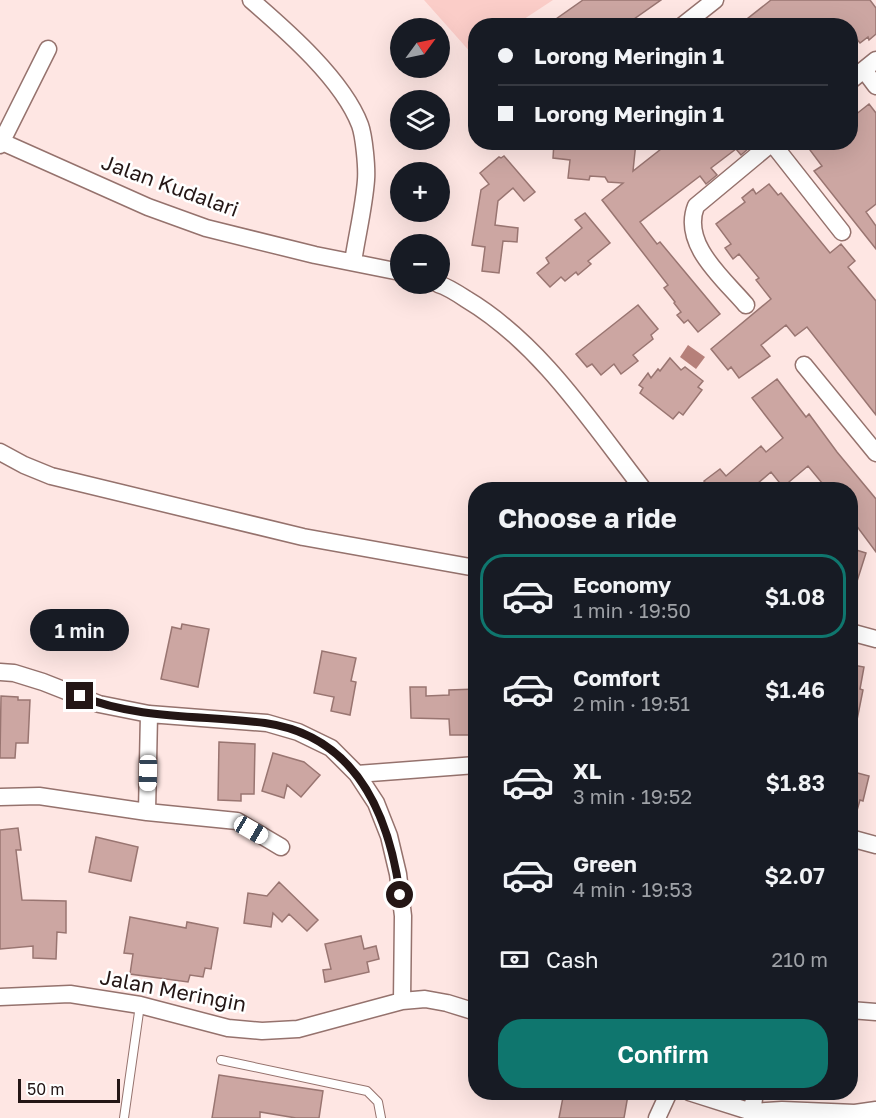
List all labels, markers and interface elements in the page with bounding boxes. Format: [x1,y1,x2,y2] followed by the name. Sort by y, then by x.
[390,18,450,78] north arrow
[390,18,450,294] map controls
[534,42,724,69] text: Lorong Meringin 1
[390,90,450,150] button: layers
[534,100,724,127] text: Lorong Meringin 1
[98,148,243,222] street label: Jalan Kudalari
[390,162,450,222] button: +
[390,234,450,294] button: −
[498,502,677,534] text: Choose a ride
[501,569,555,623] icon: car
[573,571,671,598] text: Economy
[765,583,825,610] text: $1.08
[573,598,691,622] text: 1 min · 19:50
[31,609,130,651] callout: 1 min
[54,618,105,642] text: 1 min
[501,662,555,716] icon: car
[573,664,660,691] text: Comfort
[765,676,825,703] text: $1.46
[66,682,93,709] route end
[573,691,690,715] text: 2 min · 19:51
[139,755,157,791] car
[501,755,555,809] icon: car
[573,757,601,784] text: XL
[765,769,825,796] text: $1.83
[573,784,692,808] text: 3 min · 19:52
[231,813,271,847] car
[501,848,555,902] icon: car
[573,850,637,877] text: Green
[765,862,825,889] text: $2.07
[573,877,693,901] text: 4 min · 19:53
[386,881,413,908] route start
[498,943,531,976] icon: cash
[546,946,599,973] text: Cash
[772,947,828,971] text: 210 m
[98,963,249,1017] street label: Jalan Meringin
[498,1019,828,1088] button: Confirm
[18,1076,120,1104] scale bar
[27,1079,64,1099] text: 50 m

